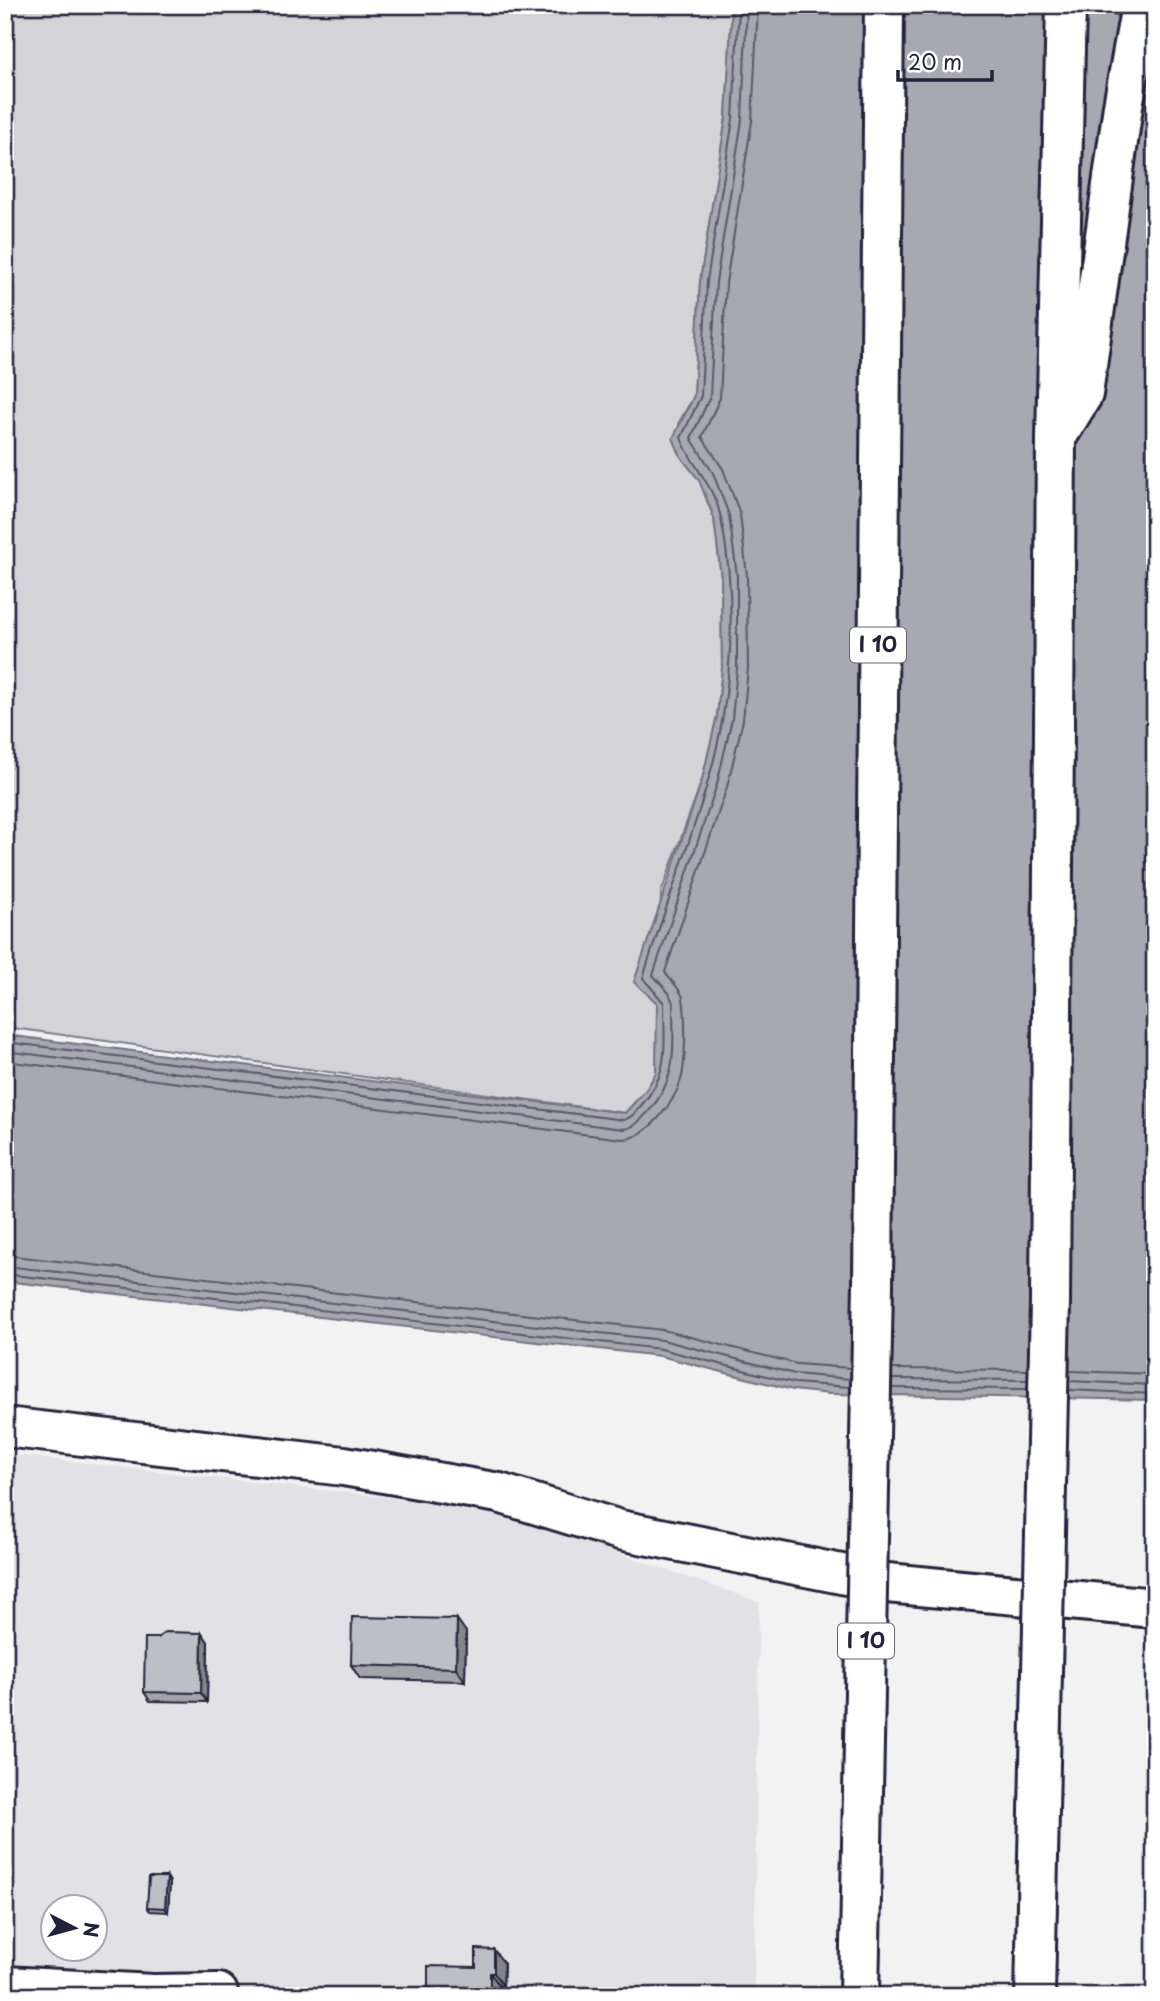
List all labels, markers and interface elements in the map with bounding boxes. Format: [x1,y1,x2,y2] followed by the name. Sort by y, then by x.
[898,38,992,82] scale bar
[908,45,962,77] text: 20 m
[850,628,906,662] road number: I 10
[838,1624,894,1658] road number: I 10
[38,1892,108,1962] north arrow
[77,1921,107,1939] text: N

